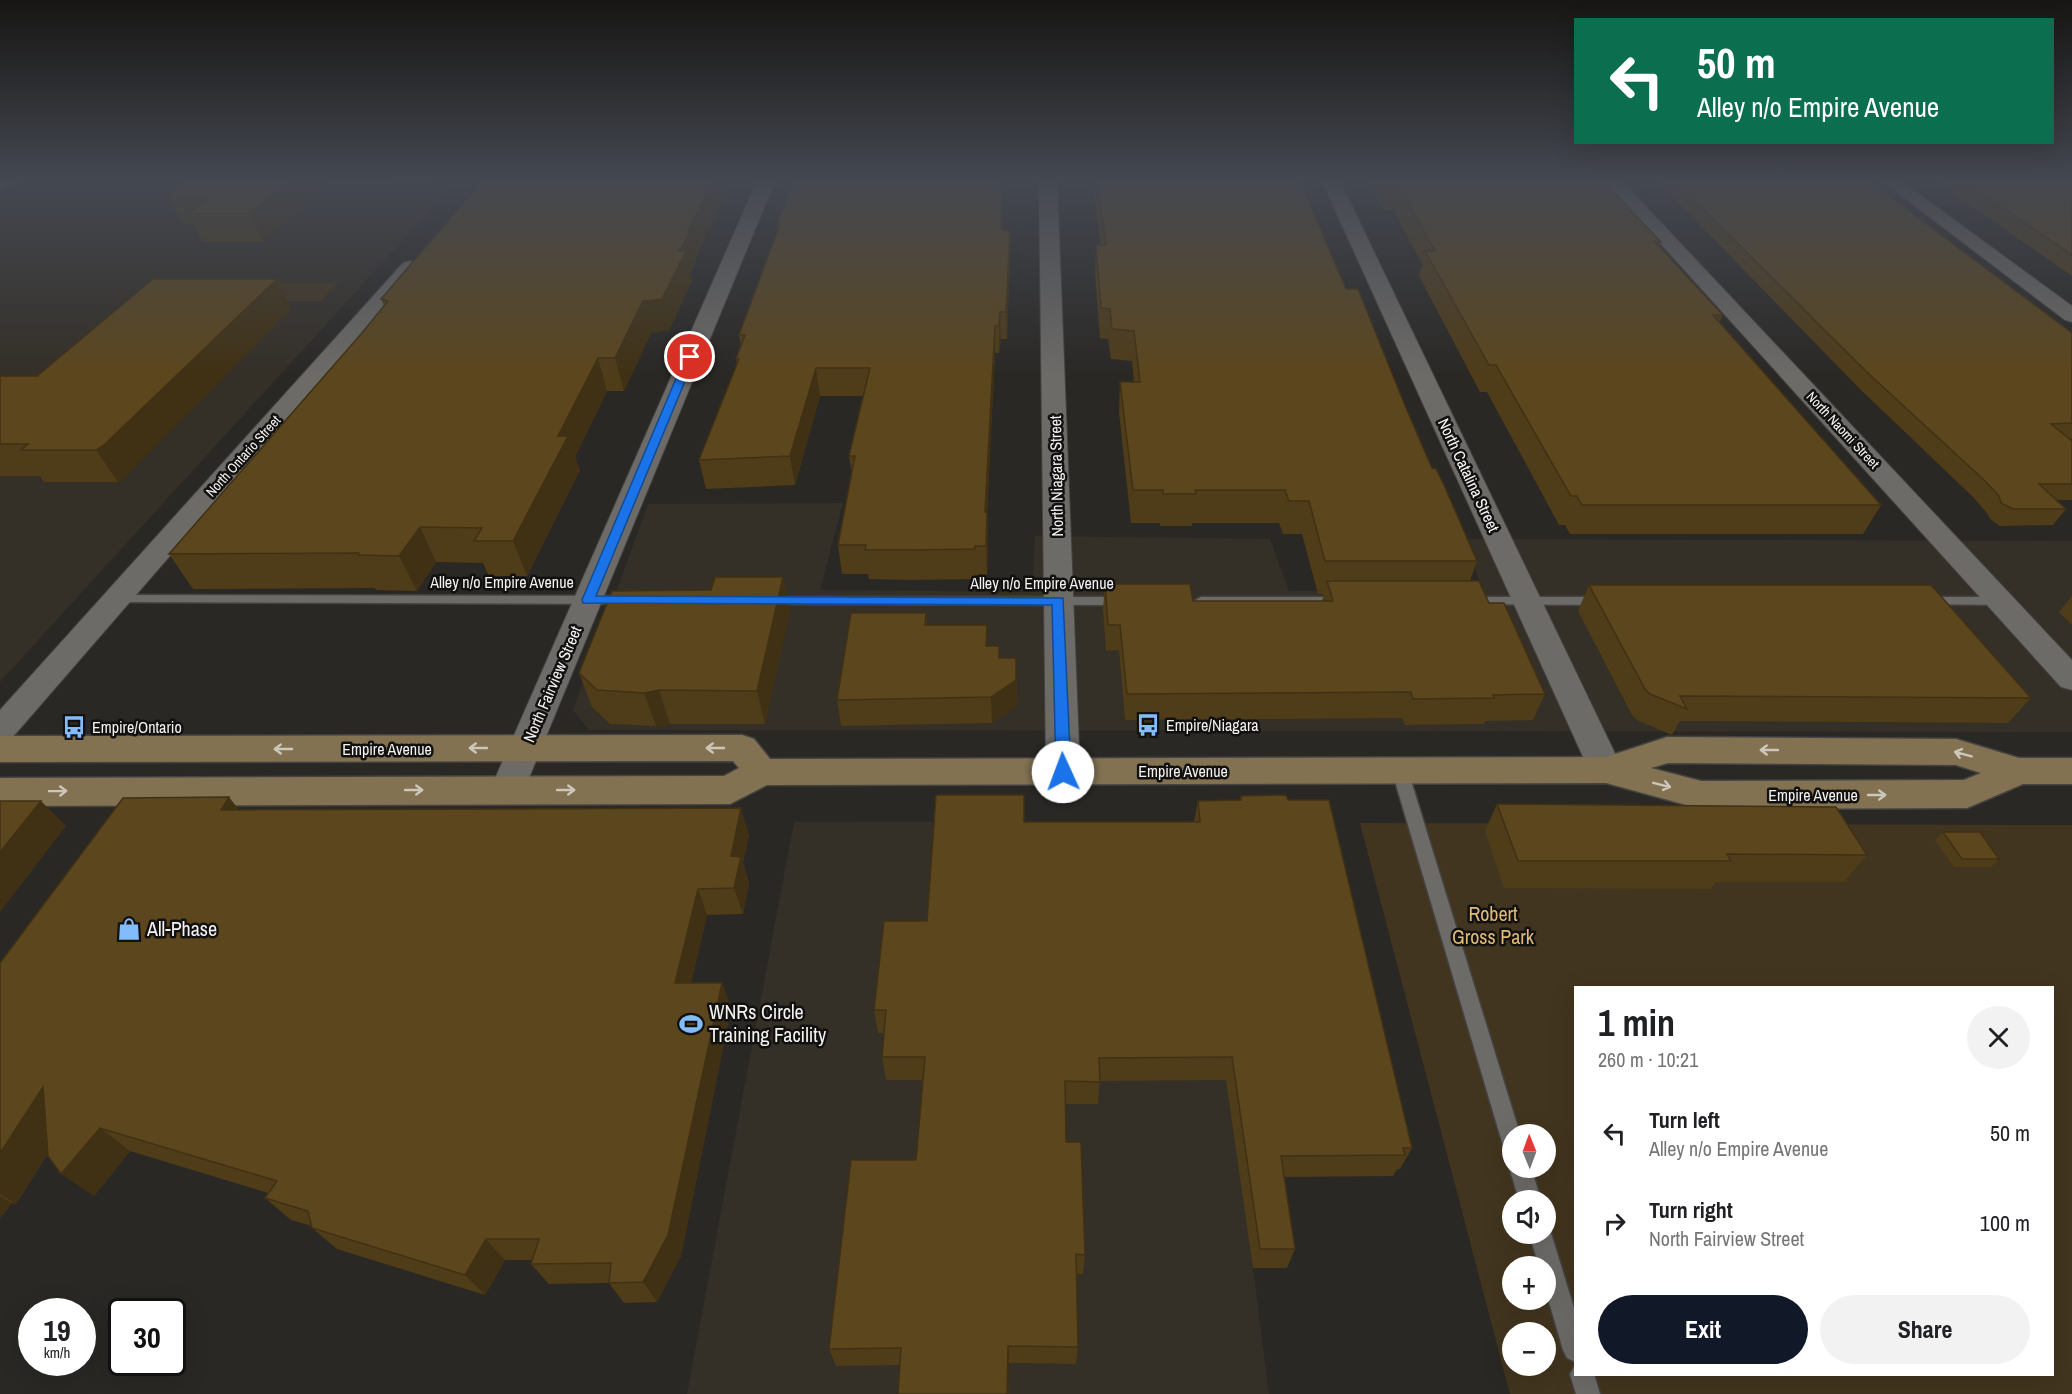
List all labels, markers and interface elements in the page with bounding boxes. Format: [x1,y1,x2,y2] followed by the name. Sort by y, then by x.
[1697,35,1776,91] text: 50 m
[1598,42,1676,120] icon: left
[1697,89,1939,125] text: Alley n/o Empire Avenue
[664,331,715,382] pin
[673,340,706,373] icon: arrive
[1803,388,1883,472] street label: North Naomi Street
[202,412,284,500] street label: North Ontario Street
[1433,414,1505,536] street label: North Catalina Street
[1044,415,1068,537] street label: North Niagara Street
[429,571,574,593] street label: Alley n/o Empire Avenue
[969,572,1114,594] street label: Alley n/o Empire Avenue
[518,622,586,745] street label: North Fairview Street
[1135,712,1161,738] bus stop icon: Empire/Niagara
[61,714,87,740] bus stop icon: Empire/Ontario
[1166,714,1259,736] place label: Empire/Niagara
[92,716,182,738] place label: Empire/Ontario
[342,738,432,760] street label: Empire Avenue
[1031,740,1095,804] position arrow
[468,742,488,754] one-way arrow
[705,742,725,754] one-way arrow
[273,743,293,755] one-way arrow
[1759,744,1779,756] one-way arrow
[1954,748,1973,760] one-way arrow
[1138,760,1228,782] street label: Empire Avenue
[1652,780,1671,791] one-way arrow
[403,784,423,796] one-way arrow
[555,784,575,796] one-way arrow
[1768,784,1858,806] street label: Empire Avenue
[48,785,68,797] one-way arrow
[1867,789,1887,800] one-way arrow
[1452,900,1535,950] park label: Robert Gross Park
[146,915,217,942] place label: All-Phase
[116,916,142,942] shop icon: All-Phase
[709,998,827,1048] place label: WNRs Circle Training Facility
[1598,999,1675,1047] text: 1 min
[1967,1006,2030,1069] button: close
[678,1011,704,1037] sports icon: WNRs Circle Training Facility
[1598,1046,1698,1073] text: 260 m · 10:21
[1649,1105,1720,1135] text: Turn left
[1598,1117,1631,1150] icon: left
[1990,1118,2030,1148] text: 50 m
[1502,1124,1556,1178] north arrow
[1502,1124,1556,1376] map controls
[1649,1135,1828,1162] text: Alley n/o Empire Avenue
[1502,1190,1556,1244] button: sound
[1649,1195,1733,1225] text: Turn right
[1598,1207,1631,1240] icon: right
[1980,1208,2030,1238] text: 100 m
[1649,1225,1804,1252] text: North Fairview Street
[1502,1256,1556,1310] button: +
[1598,1295,1808,1364] button: Exit
[1820,1295,2030,1364] button: Share
[108,1298,186,1376] speed limit sign: 30
[43,1310,71,1350] text: 19
[1502,1322,1556,1376] button: −
[44,1342,70,1363] text: km/h

